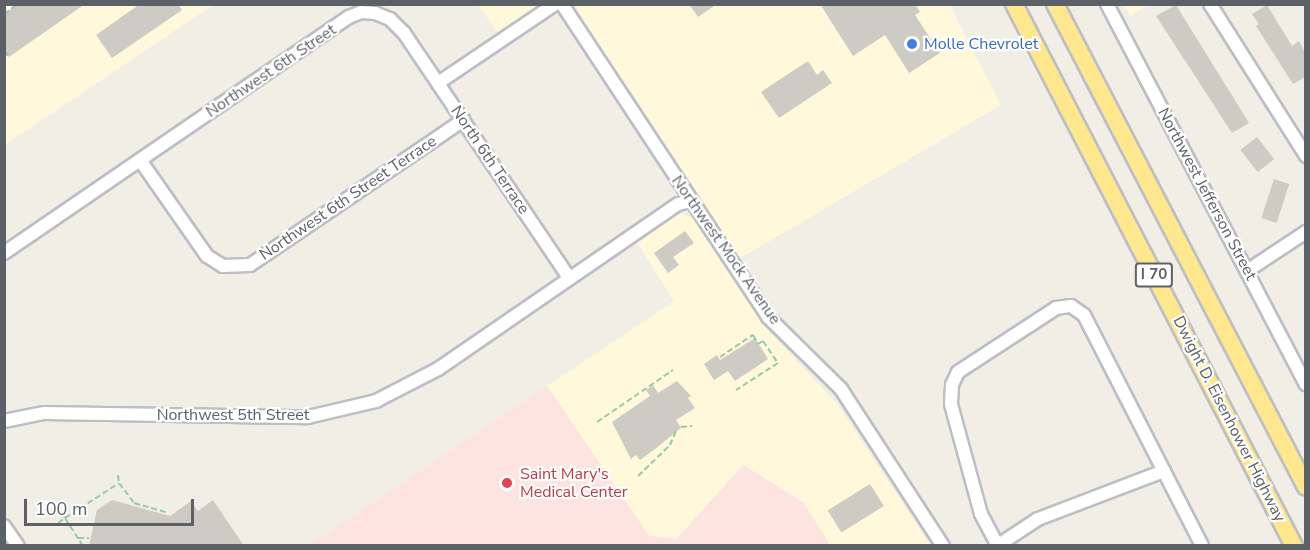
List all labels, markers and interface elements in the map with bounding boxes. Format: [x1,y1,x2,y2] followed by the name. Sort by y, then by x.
[202,20,340,122] street label: Northwest 6th Street
[924,34,1038,54] place label: Molle Chevrolet
[905,37,919,51] marker: Molle Chevrolet
[447,102,533,218] street label: North 6th Terrace
[1153,105,1261,283] street label: Northwest Jefferson Street
[256,132,440,264] street label: Northwest 6th Street Terrace
[667,172,785,328] street label: Northwest Mock Avenue
[1134,263,1174,287] road number: I 70
[1169,313,1289,525] street label: Dwight D. Eisenhower Highway
[157,405,309,425] street label: Northwest 5th Street
[520,464,627,502] place label: Saint Mary's Medical Center
[498,474,516,492] marker: Saint Mary's Medical Center
[27,487,196,525] scale bar
[35,497,87,521] text: 100 m

